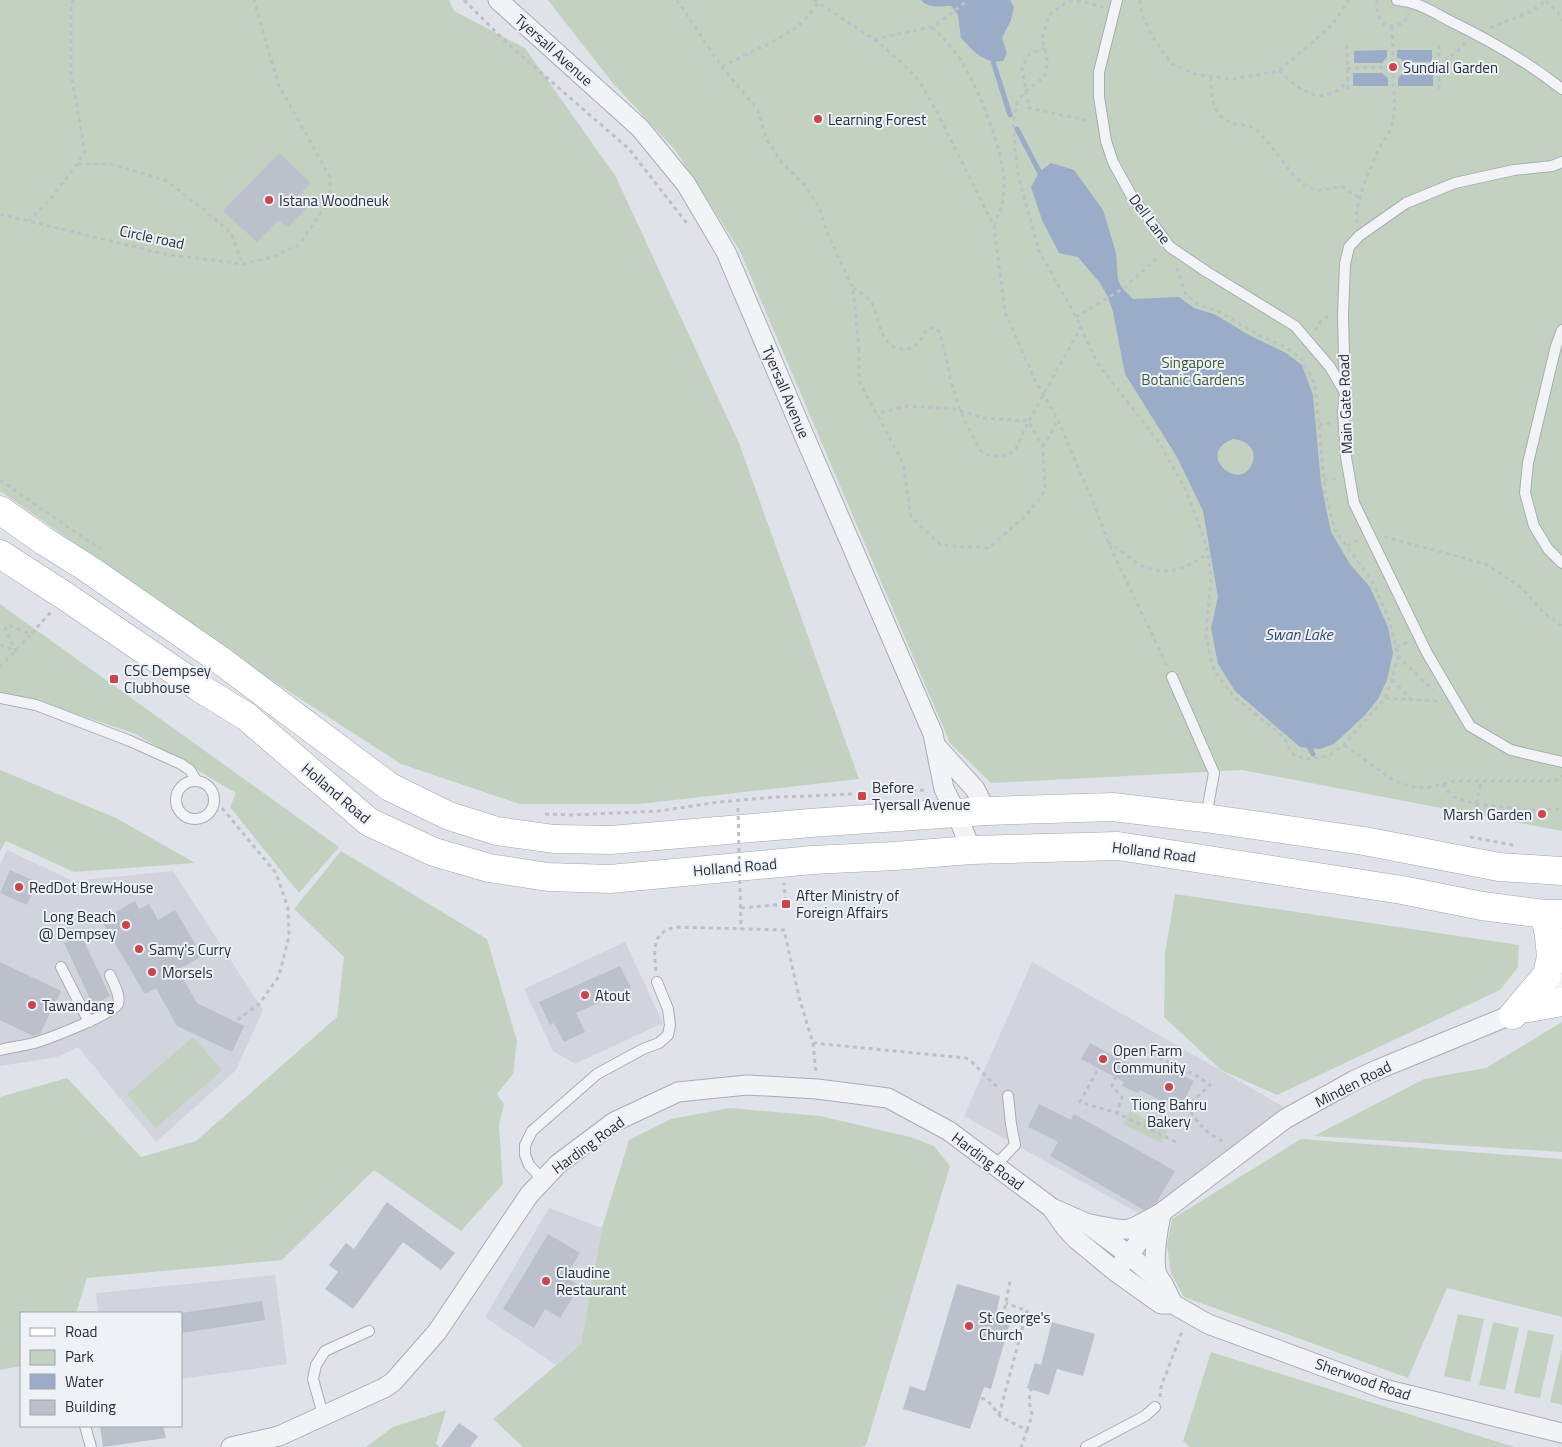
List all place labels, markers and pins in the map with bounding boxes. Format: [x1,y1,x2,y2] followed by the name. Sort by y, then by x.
[1403,56,1498,79] place label: Sundial Garden
[1387,61,1399,73] marker: Sundial Garden
[828,108,927,131] place label: Learning Forest
[812,113,824,125] marker: Learning Forest
[279,189,389,212] place label: Istana Woodneuk
[263,194,275,206] marker: Istana Woodneuk
[124,659,211,699] place label: CSC Dempsey Clubhouse
[108,673,120,685] marker: CSC Dempsey Clubhouse
[872,776,970,816] place label: Before Tyersall Avenue
[856,790,868,802] marker: Before Tyersall Avenue
[1443,803,1532,826] place label: Marsh Garden
[1536,808,1548,820] marker: Marsh Garden
[29,876,153,899] place label: RedDot BrewHouse
[13,881,25,893] marker: RedDot BrewHouse
[796,884,899,924] place label: After Ministry of Foreign Affairs
[780,898,792,910] marker: After Ministry of Foreign Affairs
[39,905,116,945] place label: Long Beach @ Dempsey
[120,919,132,931] marker: Long Beach @ Dempsey
[149,938,231,961] place label: Samy's Curry
[133,943,145,955] marker: Samy's Curry
[162,961,213,984] place label: Morsels
[146,966,158,978] marker: Morsels
[595,984,631,1007] place label: Atout
[579,989,591,1001] marker: Atout
[42,994,115,1017] place label: Tawandang
[26,999,38,1011] marker: Tawandang
[1113,1039,1186,1079] place label: Open Farm Community
[1097,1053,1109,1065] marker: Open Farm Community
[1163,1081,1175,1093] marker: Tiong Bahru Bakery
[1131,1093,1207,1133] place label: Tiong Bahru Bakery
[556,1261,627,1301] place label: Claudine Restaurant
[540,1275,552,1287] marker: Claudine Restaurant
[979,1306,1051,1346] place label: St George's Church
[963,1320,975,1332] marker: St George's Church

